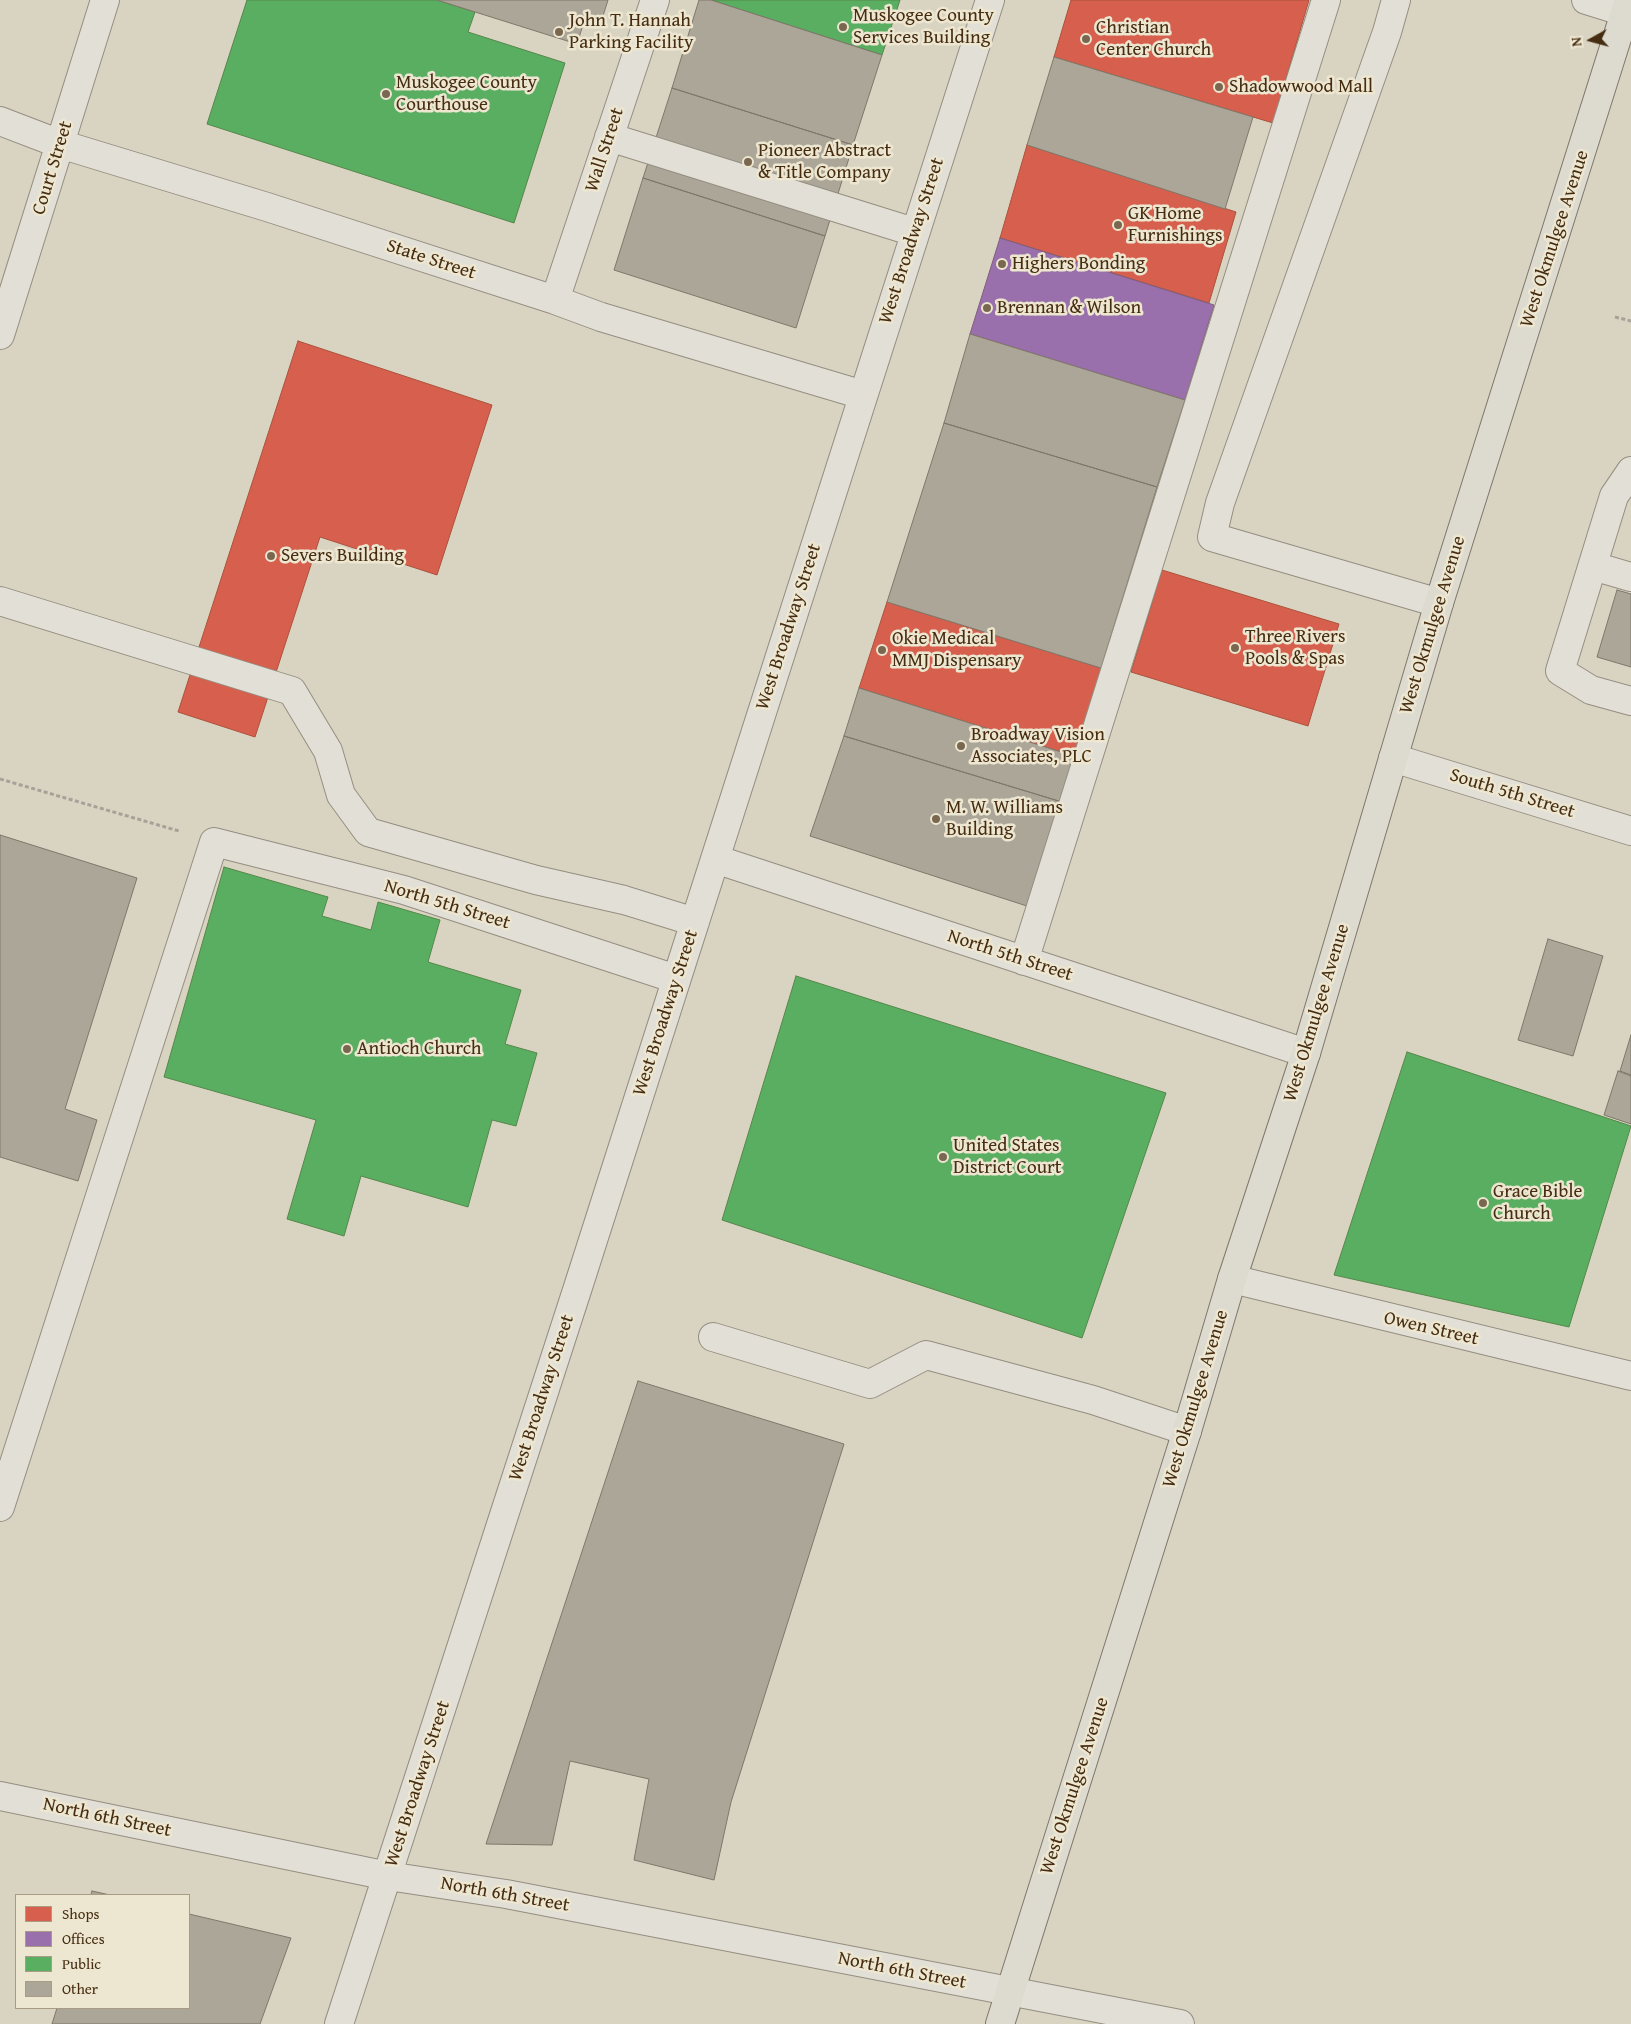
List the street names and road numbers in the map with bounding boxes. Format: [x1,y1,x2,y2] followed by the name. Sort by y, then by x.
[581,105,629,195] street label: Wall Street
[28,118,78,218] street label: Court Street
[1516,148,1594,330] street label: West Okmulgee Avenue
[874,155,950,327] street label: West Broadway Street
[383,235,479,285] street label: State Street
[1395,533,1471,717] street label: West Okmulgee Avenue
[751,541,827,713] street label: West Broadway Street
[1447,764,1577,824] street label: South 5th Street
[381,875,513,935] street label: North 5th Street
[1279,921,1355,1105] street label: West Okmulgee Avenue
[945,925,1075,987] street label: North 5th Street
[628,927,704,1099] street label: West Broadway Street
[1158,1307,1234,1491] street label: West Okmulgee Avenue
[1381,1307,1481,1351] street label: Owen Street
[504,1312,580,1484] street label: West Broadway Street
[1036,1695,1114,1877] street label: West Okmulgee Avenue
[380,1698,456,1870] street label: West Broadway Street
[41,1793,173,1843] street label: North 6th Street
[439,1872,571,1918] street label: North 6th Street
[836,1947,968,1995] street label: North 6th Street

